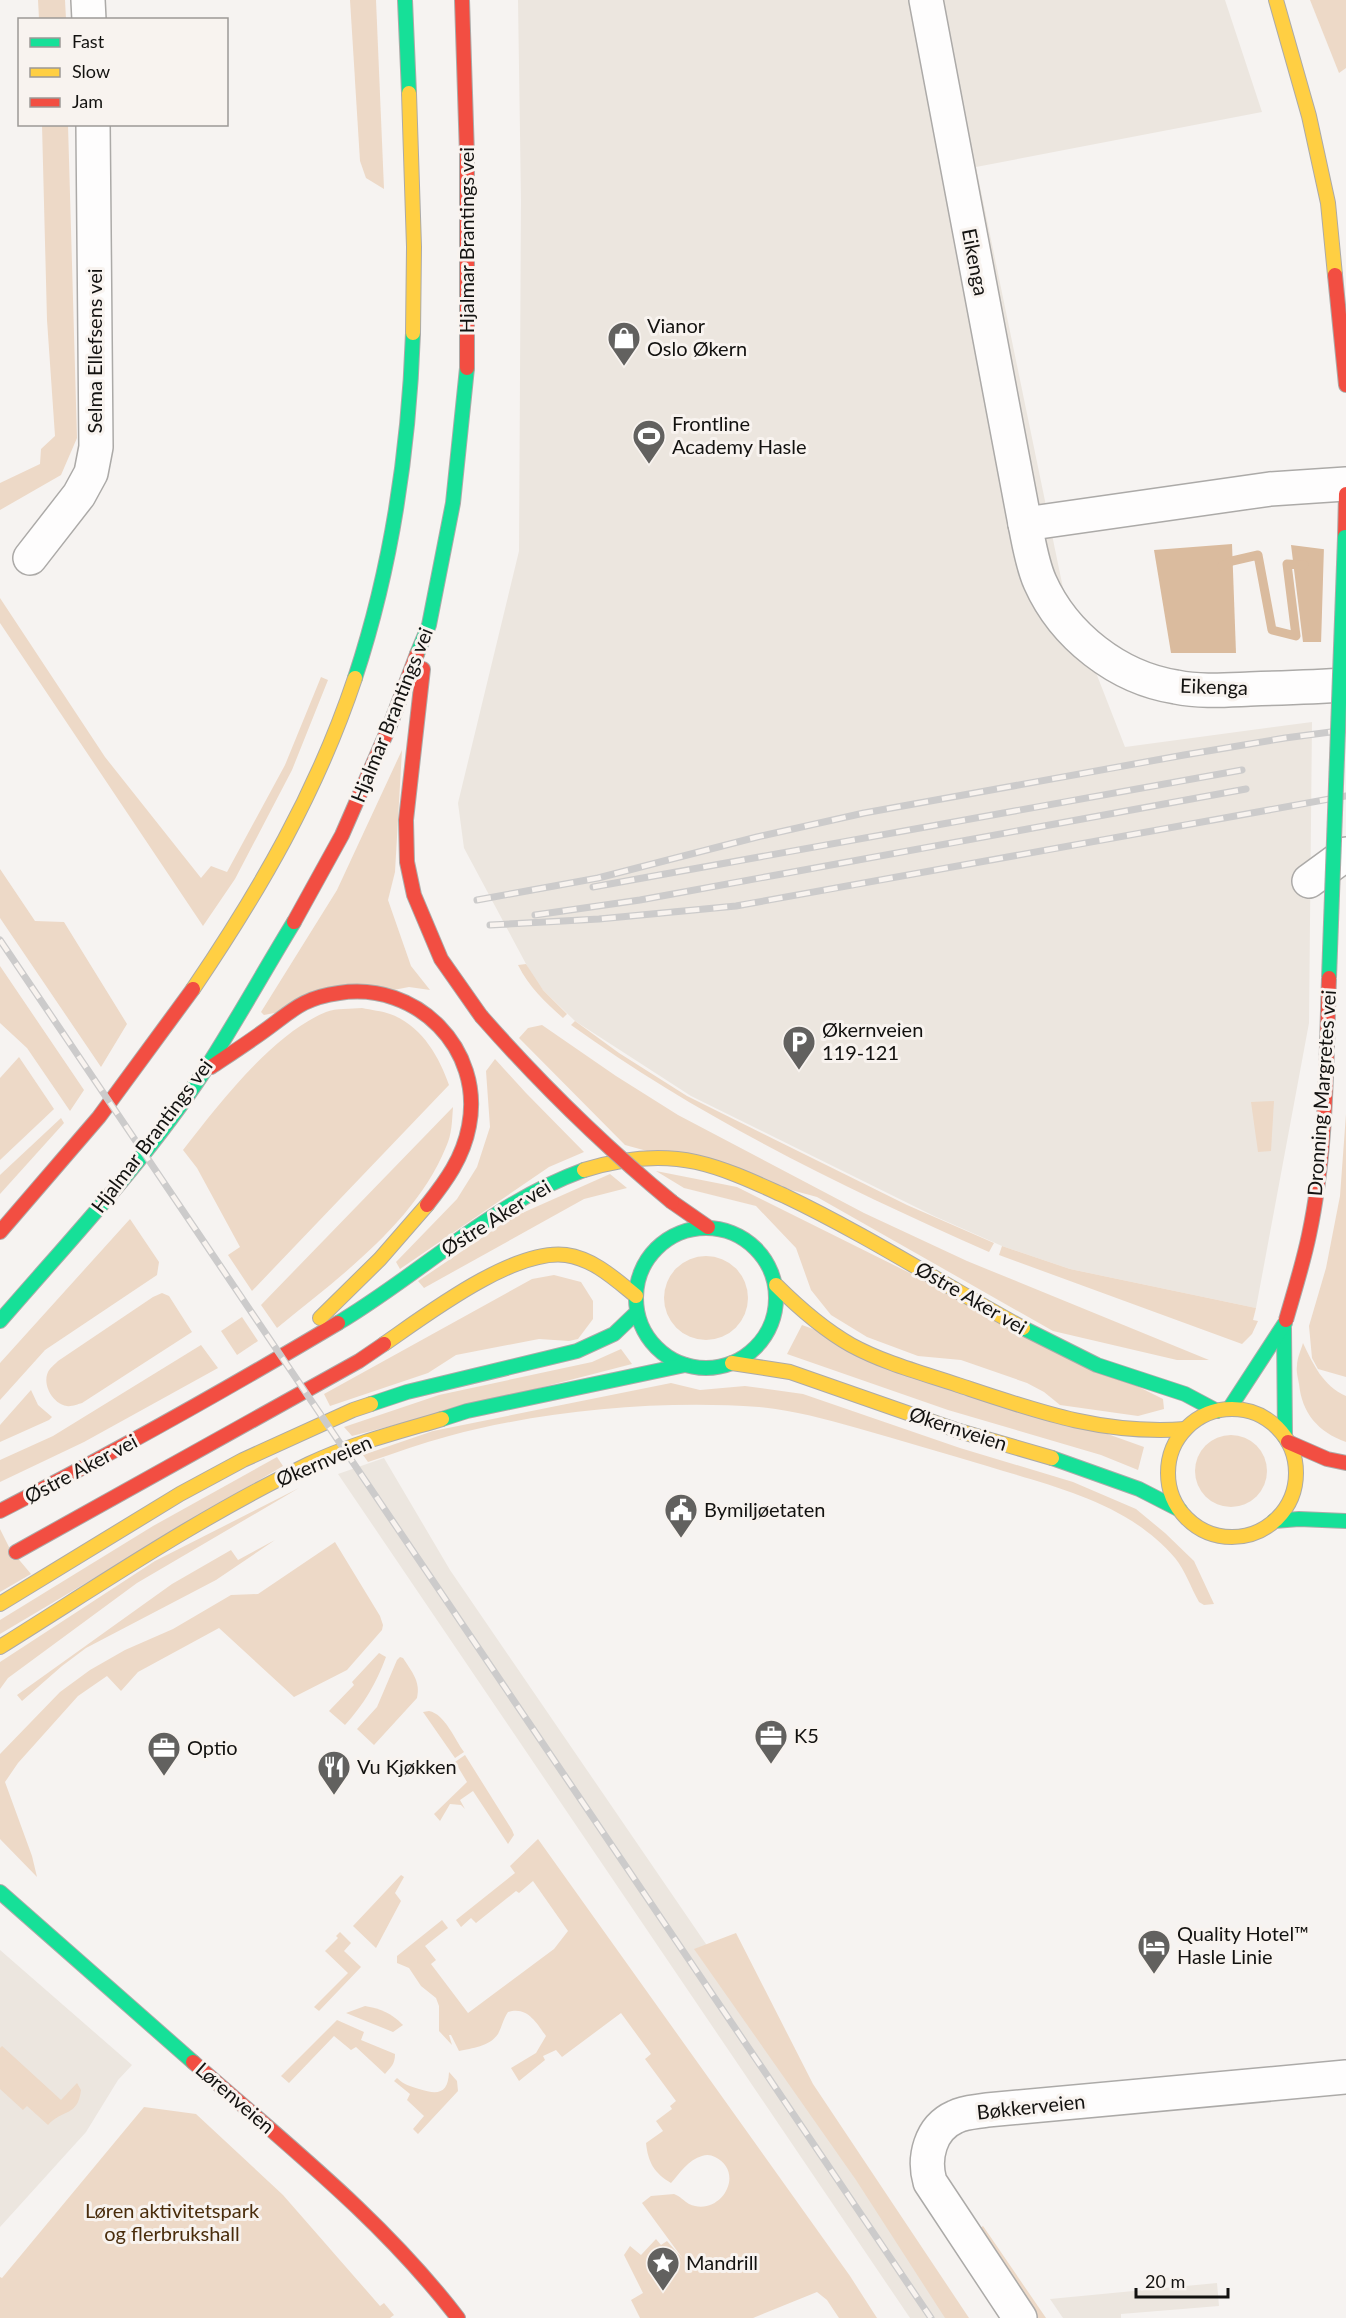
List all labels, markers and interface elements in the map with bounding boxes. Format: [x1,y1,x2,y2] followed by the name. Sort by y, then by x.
[18,18,228,126] legend
[72,30,105,52] text: Fast
[72,60,110,82] text: Slow
[72,90,103,112] text: Jam
[454,147,478,333] street label: Hjalmar Brantings vei
[958,226,994,297] street label: Eikenga
[82,268,106,434] street label: Selma Ellefsens vei
[647,313,747,360] place label: Vianor Oslo Økern
[606,320,642,367] shop icon: Vianor Oslo Økern
[672,411,807,458] place label: Frontline Academy Hasle
[631,418,667,465] sports icon: Frontline Academy Hasle
[345,624,437,806] street label: Hjalmar Brantings vei
[1180,673,1248,699] street label: Eikenga
[1302,989,1340,1197] street label: Dronning Margretes vei
[822,1017,923,1064] place label: Økernveien 119-121
[781,1024,817,1071] parking icon: Økernveien 119-121
[86,1054,217,1217] street label: Hjalmar Brantings vei
[436,1174,554,1260] street label: Østre Aker vei
[912,1256,1031,1339] street label: Østre Aker vei
[906,1401,1010,1455] street label: Økernveien
[20,1428,141,1508] street label: Østre Aker vei
[272,1429,375,1491] street label: Økernveien
[663,1492,699,1539] public building icon: Bymiljøetaten
[704,1497,825,1521] place label: Bymiljøetaten
[753,1718,789,1765] office icon: K5
[794,1723,819,1747] place label: K5
[146,1730,182,1777] office icon: Optio
[187,1735,238,1759] place label: Optio
[316,1749,352,1796] restaurant icon: Vu Kjøkken
[357,1754,457,1778] place label: Vu Kjøkken
[1177,1921,1309,1968] place label: Quality Hotel™ Hasle Linie
[1136,1928,1172,1975] hotel icon: Quality Hotel™ Hasle Linie
[191,2057,280,2138] street label: Lørenveien
[976,2088,1086,2124] street label: Bøkkerveien
[85,2198,260,2245] park label: Løren aktivitetspark og flerbrukshall
[645,2245,681,2292] place icon: Mandrill
[686,2250,758,2274] place label: Mandrill
[1136,2261,1228,2299] scale bar
[1145,2270,1185,2292] text: 20 m

